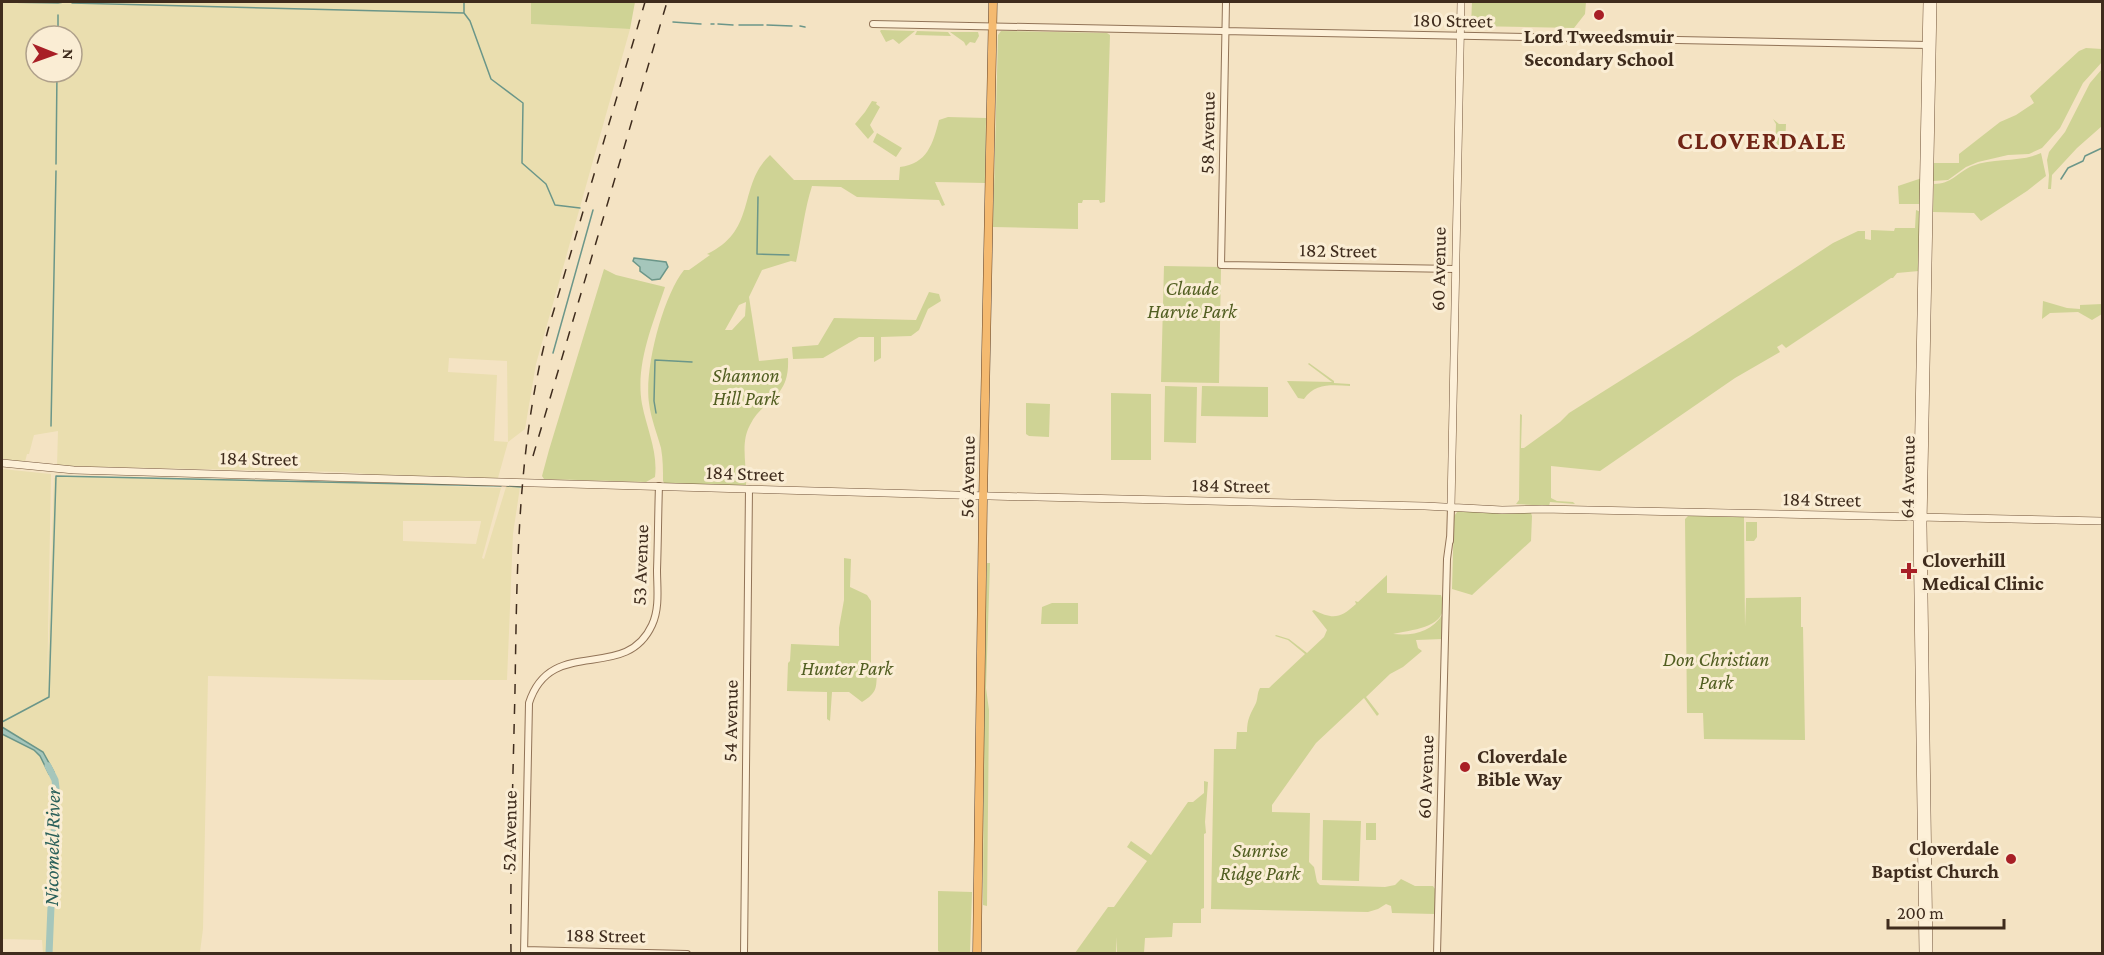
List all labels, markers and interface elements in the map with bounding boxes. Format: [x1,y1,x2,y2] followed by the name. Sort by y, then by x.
[1413,8,1493,32] street label: 180 Street
[1592,8,1606,22] marker: Lord Tweedsmuir Secondary School
[24,24,84,84] north arrow
[1524,25,1674,70] place label: Lord Tweedsmuir Secondary School
[60,49,77,60] text: N
[1195,91,1219,175] street label: 58 Avenue
[1677,126,1847,155] district label: CLOVERDALE
[1426,227,1450,311] street label: 60 Avenue
[1299,238,1377,262] street label: 182 Street
[1147,277,1238,322] park label: Claude Harvie Park
[712,364,781,409] park label: Shannon Hill Park
[955,435,979,518] street label: 56 Avenue
[1895,435,1919,519] street label: 64 Avenue
[220,446,299,470] street label: 184 Street
[706,461,785,485] street label: 184 Street
[1192,473,1271,497] street label: 184 Street
[1783,487,1862,511] street label: 184 Street
[628,524,652,606] street label: 53 Avenue
[1922,549,2044,594] place label: Cloverhill Medical Clinic
[1900,562,1918,580] marker: Cloverhill Medical Clinic
[1663,648,1769,693] park label: Don Christian Park
[801,657,894,679] park label: Hunter Park
[718,679,742,762] street label: 54 Avenue
[1413,734,1437,819] street label: 60 Avenue
[1477,745,1567,790] place label: Cloverdale Bible Way
[1458,760,1472,774] marker: Cloverdale Bible Way
[39,787,65,906] water label: Nicomekl River
[497,790,521,872] street label: 52 Avenue
[1871,837,2000,882] place label: Cloverdale Baptist Church
[1220,839,1302,885] park label: Sunrise Ridge Park
[2004,852,2018,866] marker: Cloverdale Baptist Church
[1888,892,2004,930] scale bar
[1897,903,1944,923] text: 200 m
[566,923,646,947] street label: 188 Street

